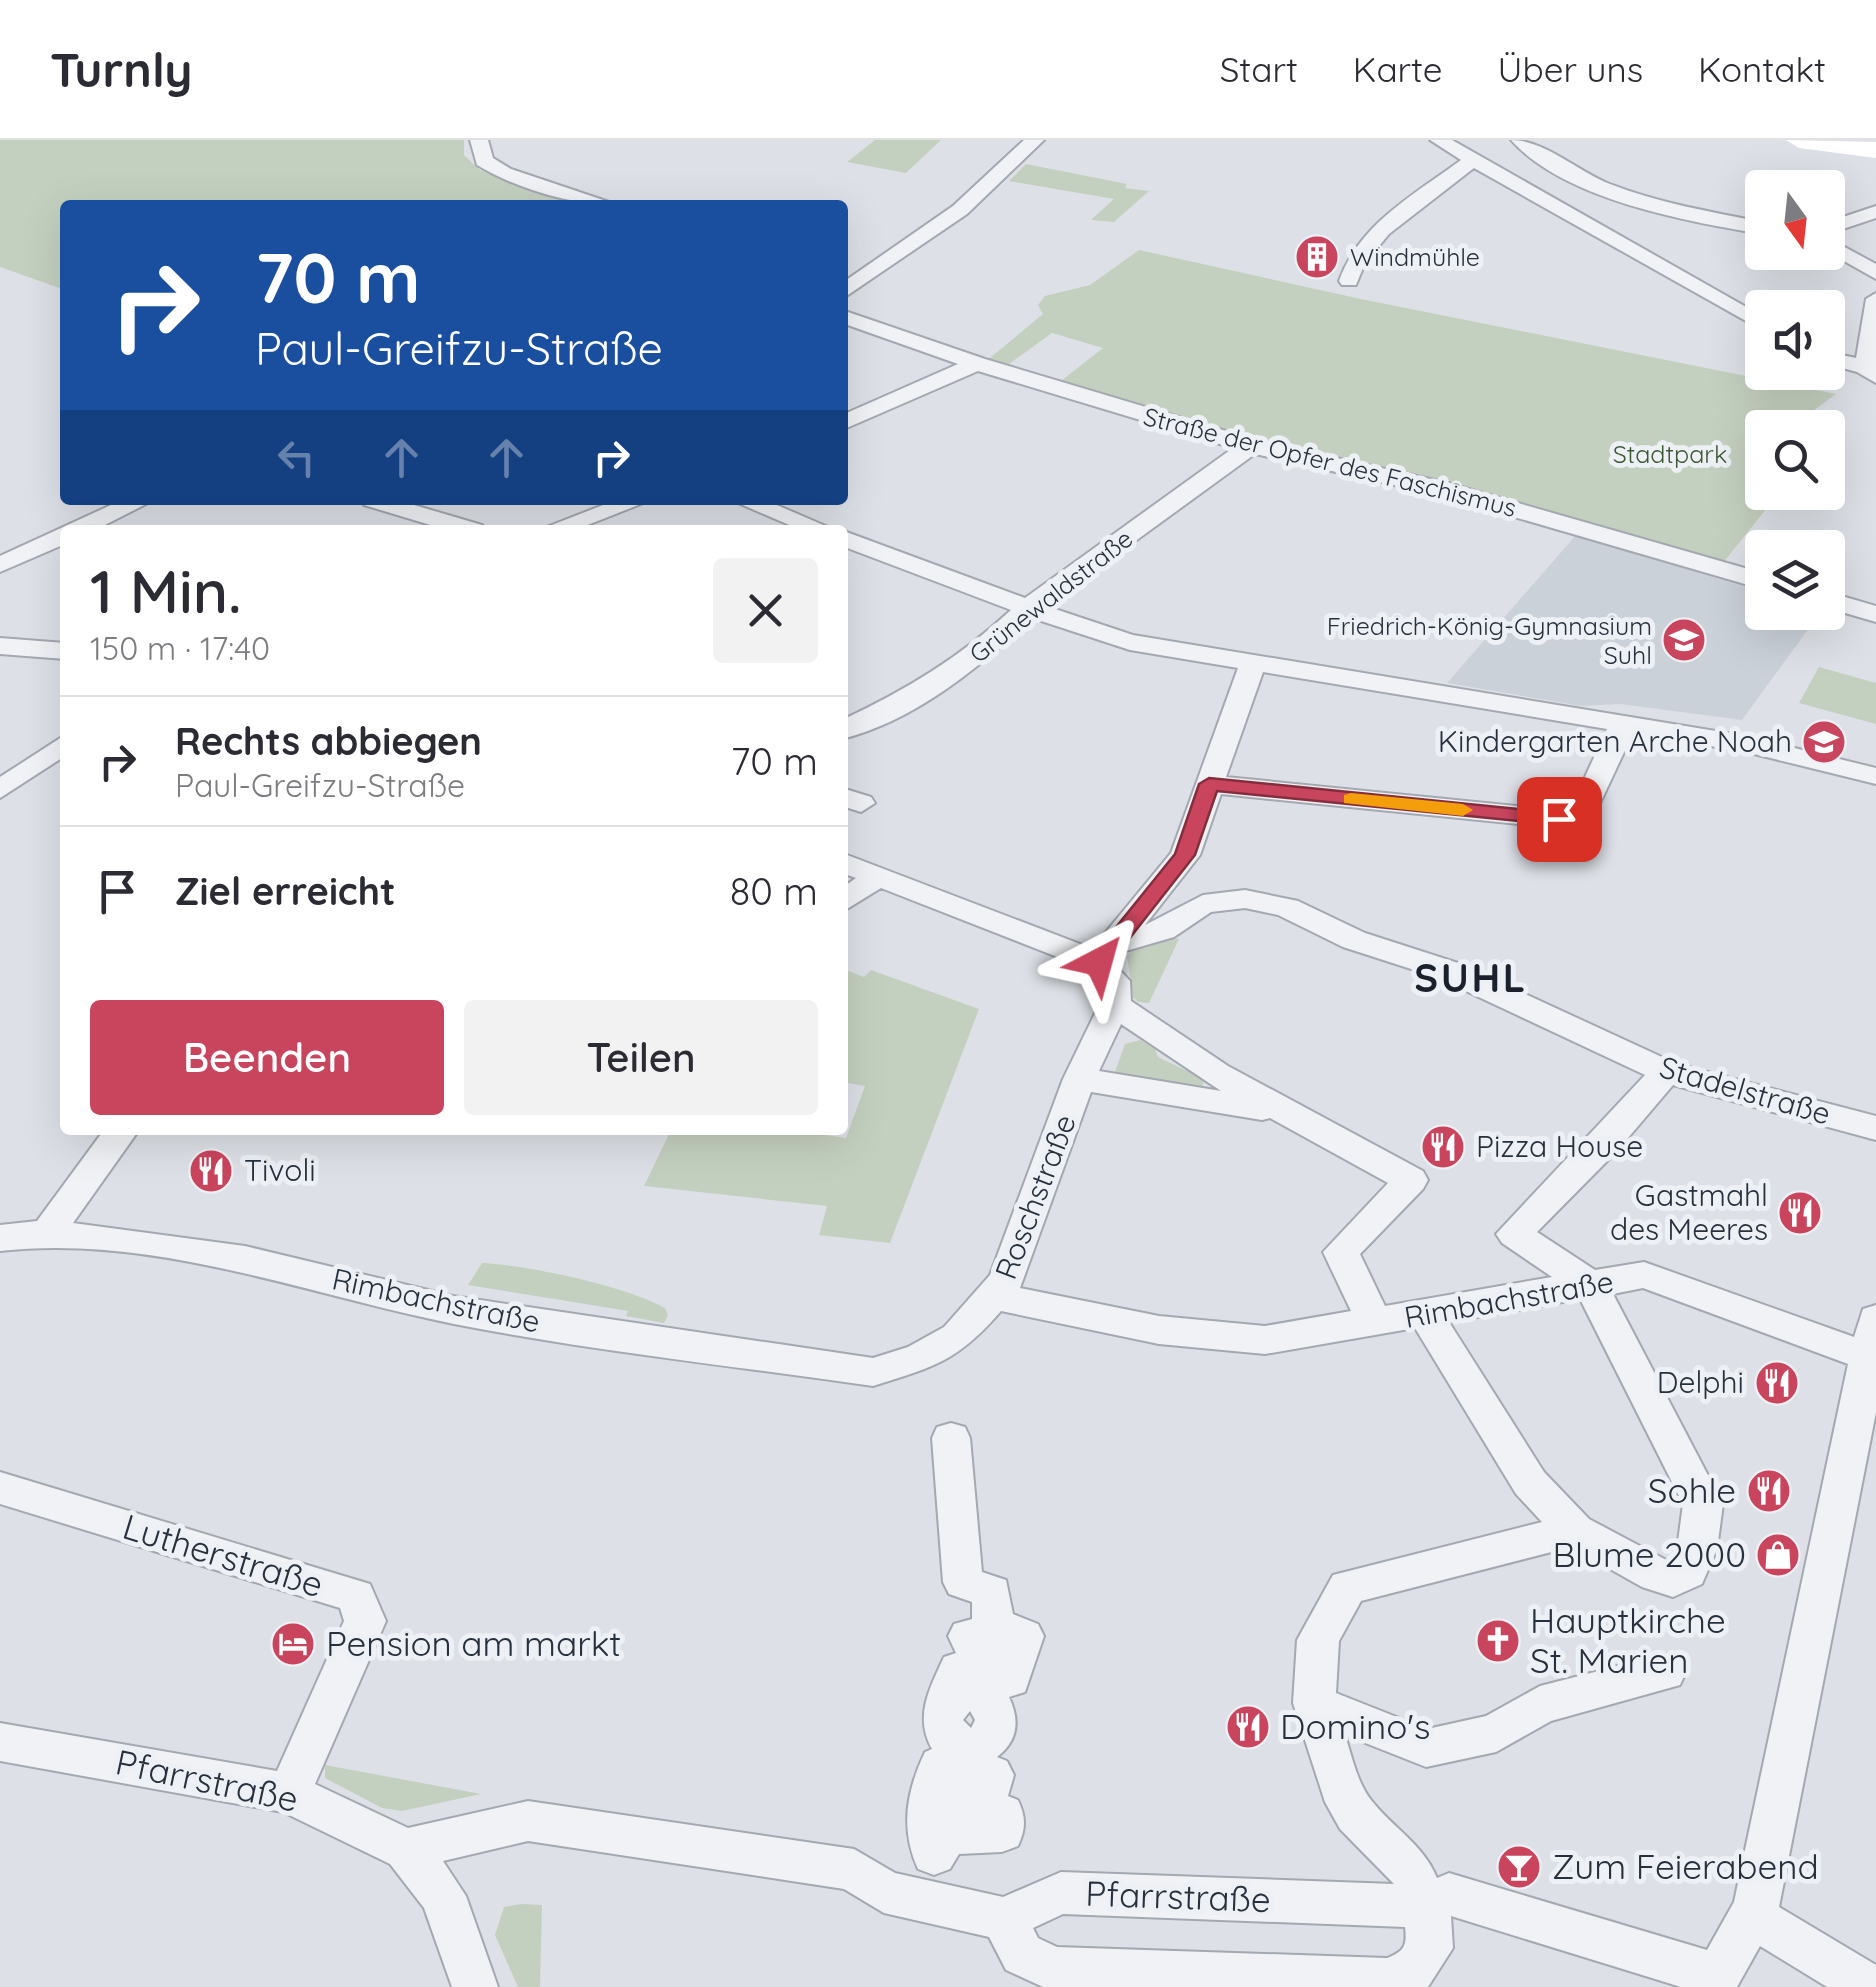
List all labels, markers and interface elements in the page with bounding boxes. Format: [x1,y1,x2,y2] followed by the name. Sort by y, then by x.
[50,39,192,99] text: Turnly
[1220,47,1298,91] text: Start
[1353,47,1443,91] text: Karte
[1498,47,1643,91] text: Über uns
[1698,47,1826,91] text: Kontakt
[1745,170,1845,270] north arrow
[1745,170,1845,630] map controls
[255,233,421,321] text: 70 m
[1294,234,1340,280] building icon: Windmühle
[90,240,220,370] icon: right
[1350,241,1480,272] place label: Windmühle
[1745,290,1845,390] button: sound
[255,320,663,376] text: Paul-Greifzu-Straße
[1141,400,1520,523] street label: Straße der Opfer des Faschismus
[1745,410,1845,510] button: search
[269,430,324,485] icon: left
[374,430,429,485] icon: ahead
[479,430,534,485] icon: ahead
[584,430,639,485] icon: right
[1613,438,1727,469] park label: Stadtpark
[963,522,1138,669] street label: Grünewaldstraße
[1745,530,1845,630] button: layers
[90,553,242,628] text: 1 Min.
[713,558,818,663] button: close
[1327,610,1652,670] place label: Friedrich-König-Gymnasium Suhl
[1661,617,1707,663] school or university icon: Friedrich-König-Gymnasium Suhl
[90,628,270,668] text: 150 m · 17:40
[175,717,482,765] text: Rechts abbiegen
[1801,719,1847,765] school or university icon: Kindergarten Arche Noah
[1438,722,1792,760] place label: Kindergarten Arche Noah
[90,734,145,789] icon: right
[731,737,818,785] text: 70 m
[175,765,465,805] text: Paul-Greifzu-Straße
[1517,777,1602,862] pin
[1532,792,1587,847] icon: arrive
[90,864,145,919] icon: arrive
[175,867,395,915] text: Ziel erreicht
[730,867,818,915] text: 80 m
[1047,910,1151,1014] position arrow
[1414,952,1528,1002] district label: SUHL
[90,1000,444,1115] button: Beenden
[464,1000,818,1115] button: Teilen
[1655,1048,1835,1133] street label: Stadelstraße
[986,1109,1084,1284] street label: Roschstraße
[1420,1124,1466,1170] restaurant icon: Pizza House
[1476,1127,1643,1165] place label: Pizza House
[188,1148,234,1194] restaurant icon: Tivoli
[244,1151,316,1189] place label: Tivoli
[1610,1176,1768,1248] place label: Gastmahl des Meeres
[1777,1190,1823,1236] restaurant icon: Gastmahl des Meeres
[329,1259,544,1341] street label: Rimbachstraße
[1401,1262,1616,1336] street label: Rimbachstraße
[1754,1360,1800,1406] restaurant icon: Delphi
[1657,1363,1744,1401] place label: Delphi
[1648,1468,1736,1512] place label: Sohle
[1746,1468,1792,1514] restaurant icon: Sohle
[118,1504,329,1606] street label: Lutherstraße
[1552,1532,1746,1576] place label: Blume 2000
[1755,1532,1801,1578] shop icon: Blume 2000
[1530,1598,1726,1682] place label: Hauptkirche St. Marien
[1475,1618,1521,1664] church icon: Hauptkirche St. Marien
[270,1621,316,1667] hotel icon: Pension am markt
[326,1621,621,1665] place label: Pension am markt
[1225,1704,1271,1750] restaurant icon: Domino's
[1280,1704,1431,1748] place label: Domino's
[112,1739,302,1821] street label: Pfarrstraße
[1496,1844,1542,1890] bar icon: Zum Feierabend
[1552,1844,1819,1888] place label: Zum Feierabend
[1085,1871,1271,1921] street label: Pfarrstraße

